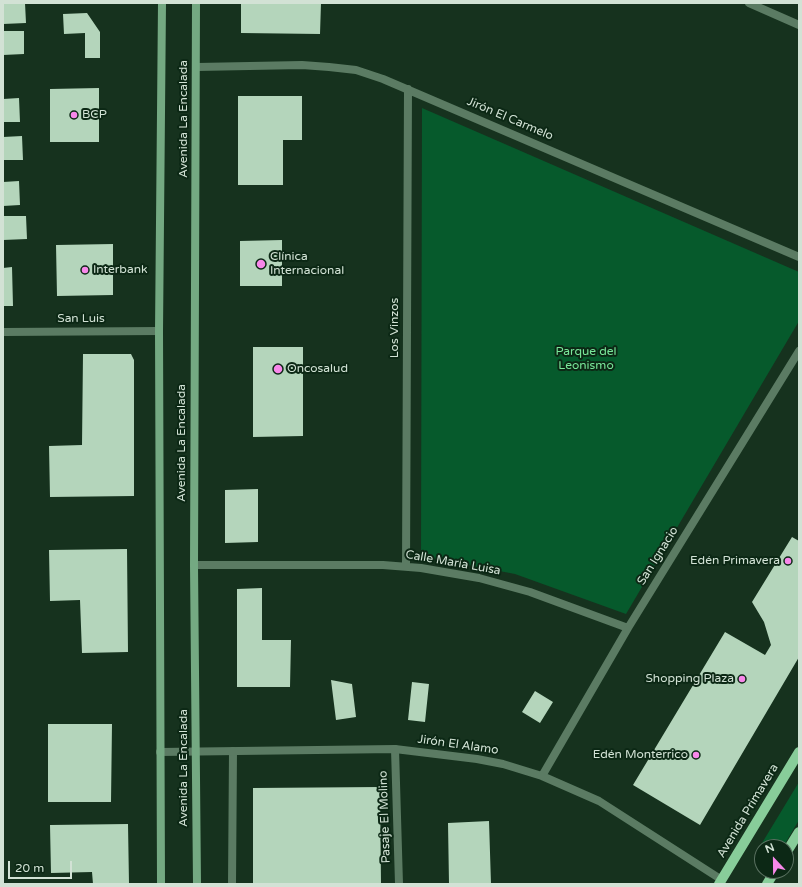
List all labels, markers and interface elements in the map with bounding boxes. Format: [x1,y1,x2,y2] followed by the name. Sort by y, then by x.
[177,60,191,178] street label: Avenida La Encalada
[465,94,555,144] street label: Jirón El Carmelo
[82,108,107,122] place label: BCP
[69,110,79,120] marker: BCP
[270,250,344,278] place label: Clínica Internacional
[255,258,267,270] marker: Clínica Internacional
[93,263,148,277] place label: Interbank
[80,265,90,275] marker: Interbank
[388,298,402,358] street label: Los Vinzos
[57,312,105,326] street label: San Luis
[555,345,617,373] park label: Parque del Leonismo
[287,362,348,376] place label: Oncosalud
[272,363,284,375] marker: Oncosalud
[175,384,189,502] street label: Avenida La Encalada
[634,524,682,588] street label: San Ignacio
[404,548,502,578] street label: Calle María Luisa
[690,554,780,568] place label: Edén Primavera
[783,556,793,566] marker: Edén Primavera
[646,672,734,686] place label: Shopping Plaza
[737,674,747,684] marker: Shopping Plaza
[177,709,191,827] street label: Avenida La Encalada
[417,732,499,758] street label: Jirón El Alamo
[593,748,688,762] place label: Edén Monterrico
[691,750,701,760] marker: Edén Monterrico
[714,761,782,861] street label: Avenida Primavera
[376,770,394,864] street label: Pasaje El Molino
[754,839,794,879] north arrow
[763,841,776,856] text: N
[10,853,74,879] scale bar
[15,861,44,875] text: 20 m

